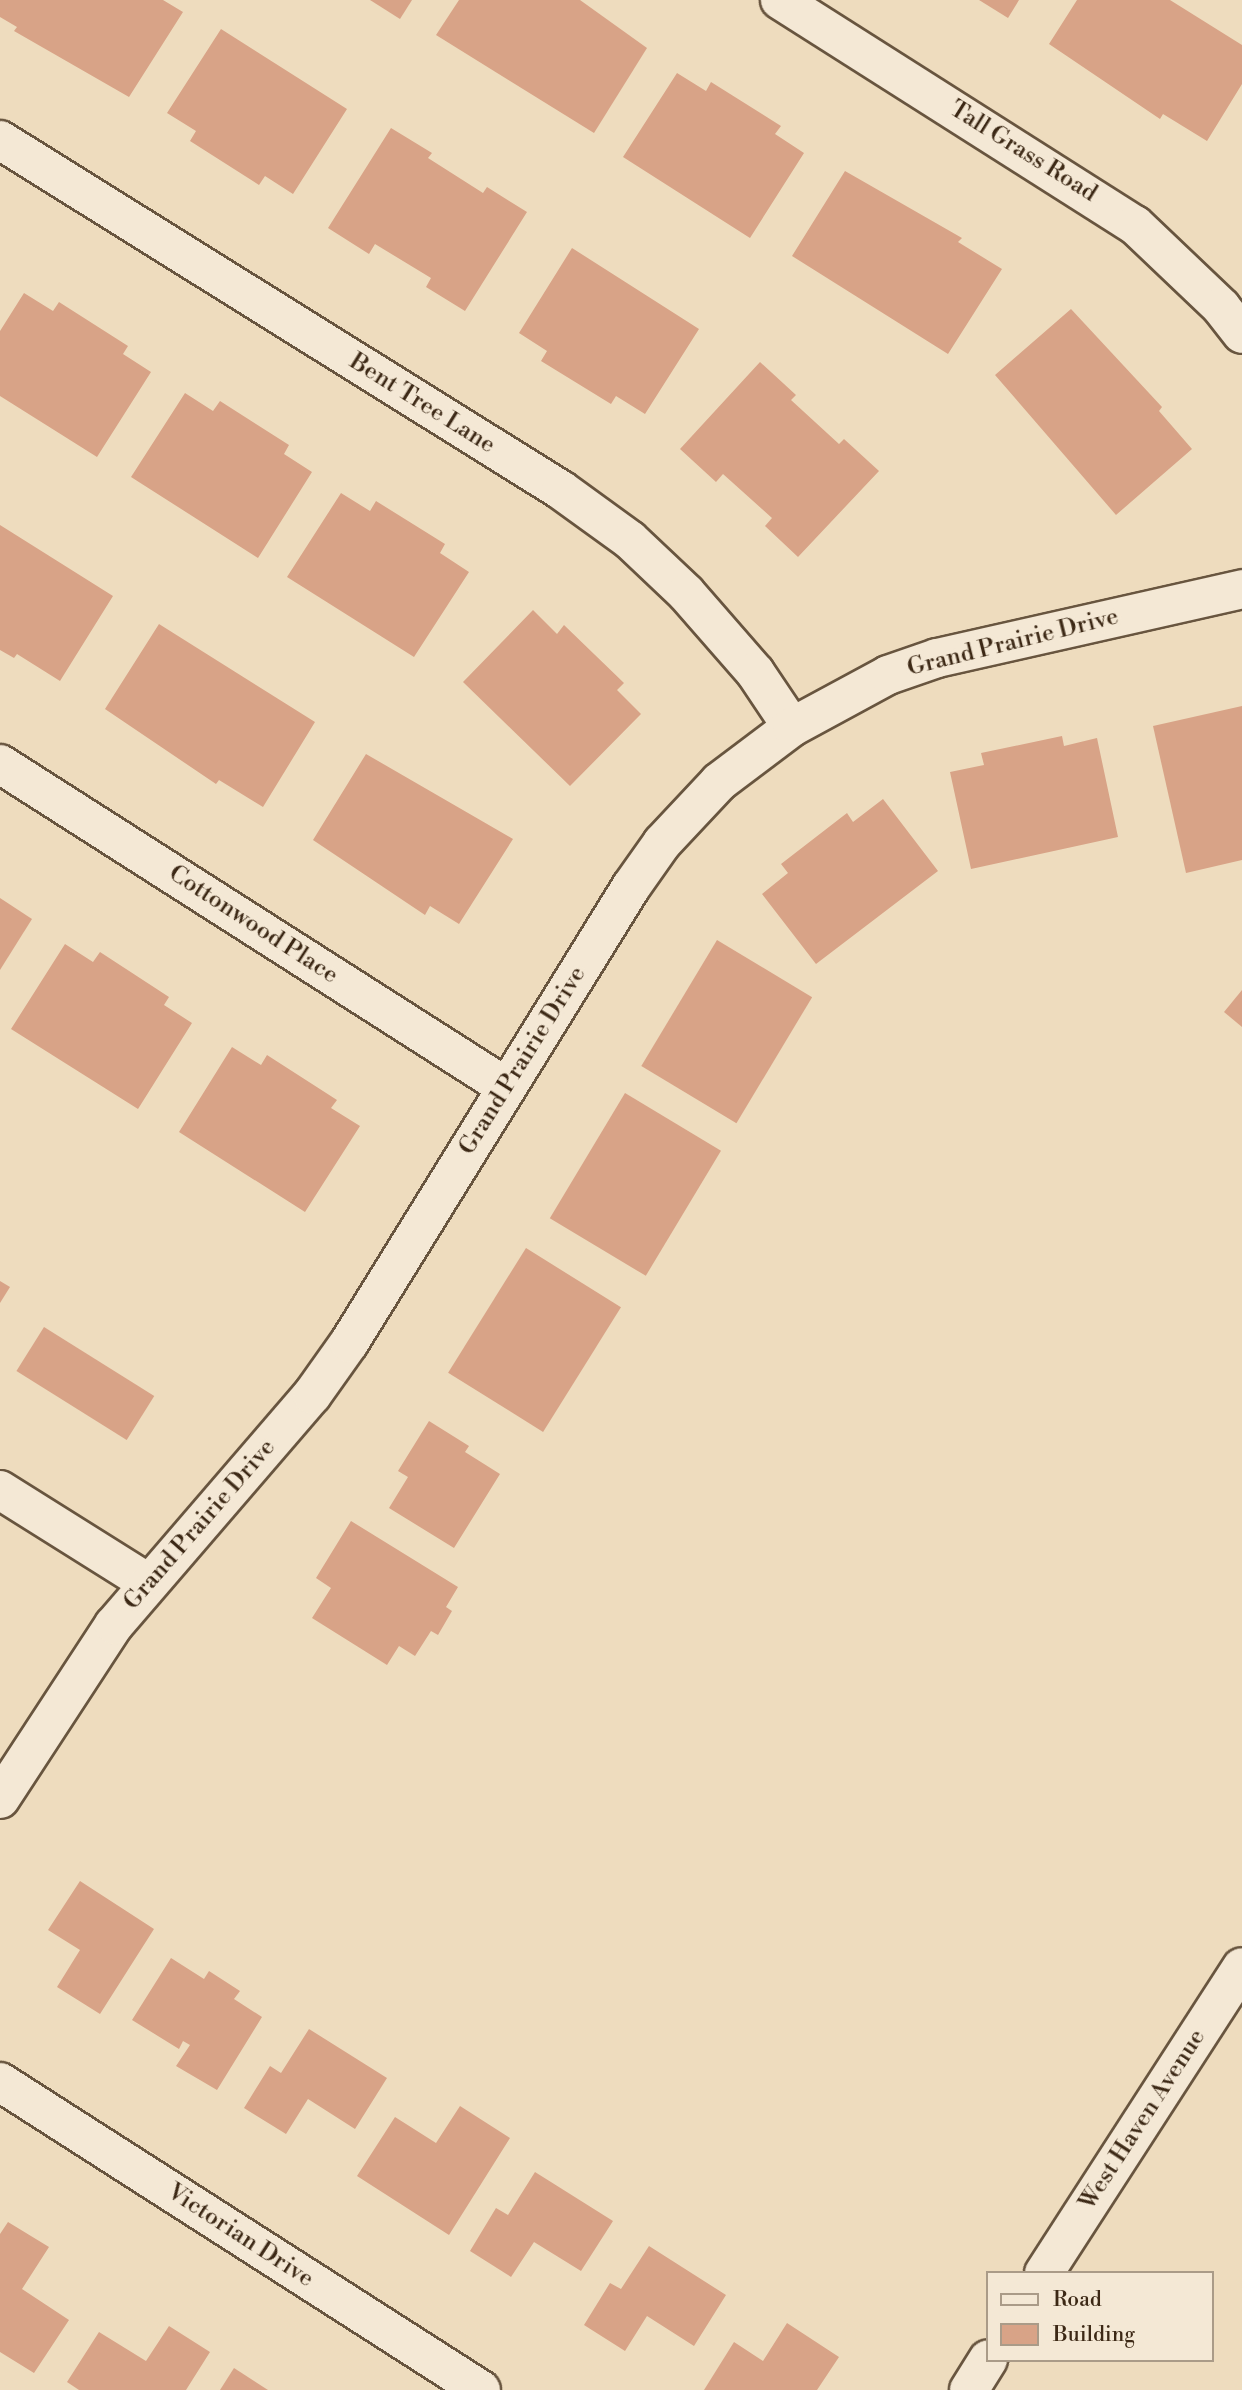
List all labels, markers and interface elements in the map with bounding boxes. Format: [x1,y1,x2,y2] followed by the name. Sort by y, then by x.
[944,95,1102,209] street label: Tall Grass Road
[344,348,500,460] street label: Bent Tree Lane
[904,603,1122,683] street label: Grand Prairie Drive
[163,860,343,990] street label: Cottonwood Place
[453,961,593,1161] street label: Grand Prairie Drive
[118,1434,282,1616] street label: Grand Prairie Drive
[1074,2024,1212,2216] street label: West Haven Avenue
[161,2178,319,2294] street label: Victorian Drive
[986,2271,1214,2362] legend
[1053,2287,1102,2313] text: Road
[1053,2322,1135,2348] text: Building

